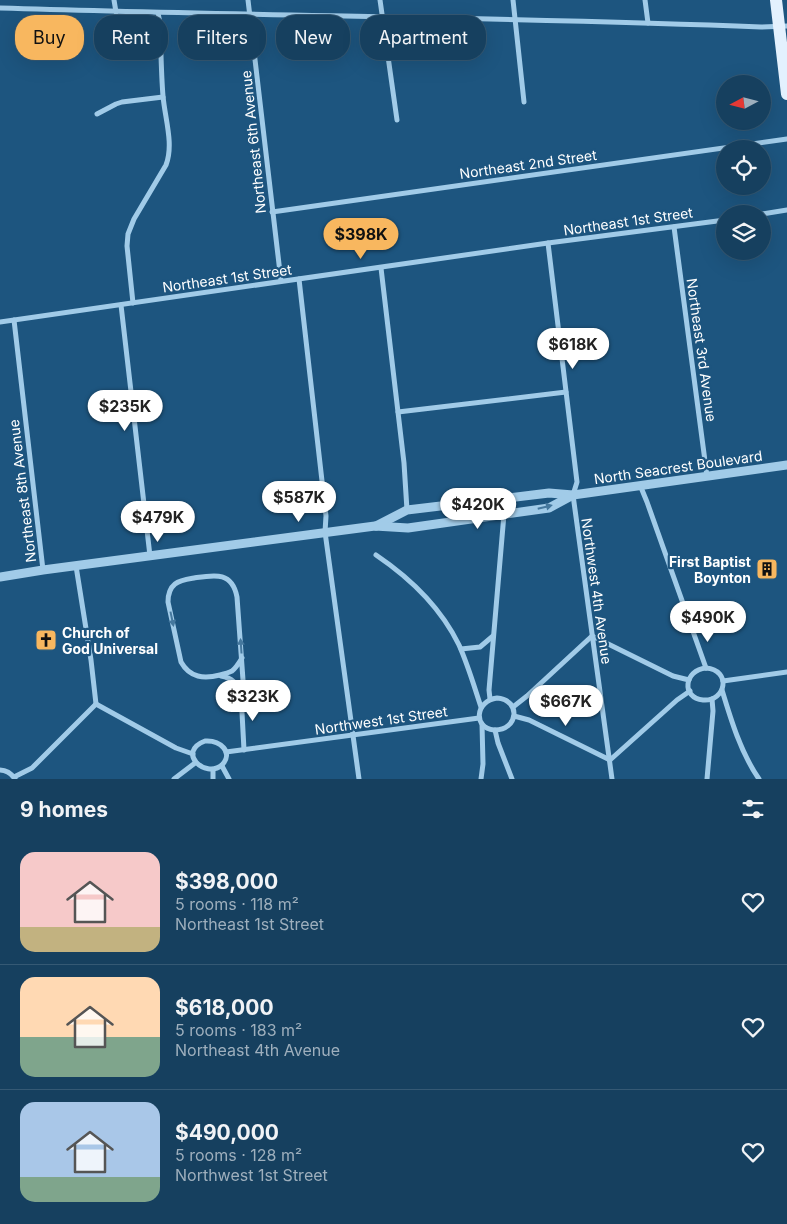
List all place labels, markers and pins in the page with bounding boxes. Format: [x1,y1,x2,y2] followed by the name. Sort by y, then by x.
[326,218,396,260] pin: $398K
[538,328,608,370] pin: $618K
[90,390,160,432] pin: $235K
[264,480,334,523] pin: $587K
[443,488,513,530] pin: $420K
[123,500,193,543] pin: $479K
[669,553,751,586] place label: First Baptist Boynton
[755,557,779,581] building icon: First Baptist Boynton
[673,600,743,643] pin: $490K
[62,624,158,657] place label: Church of God Universal
[34,628,58,652] church icon: Church of God Universal
[218,680,288,722] pin: $323K
[531,684,601,727] pin: $667K

